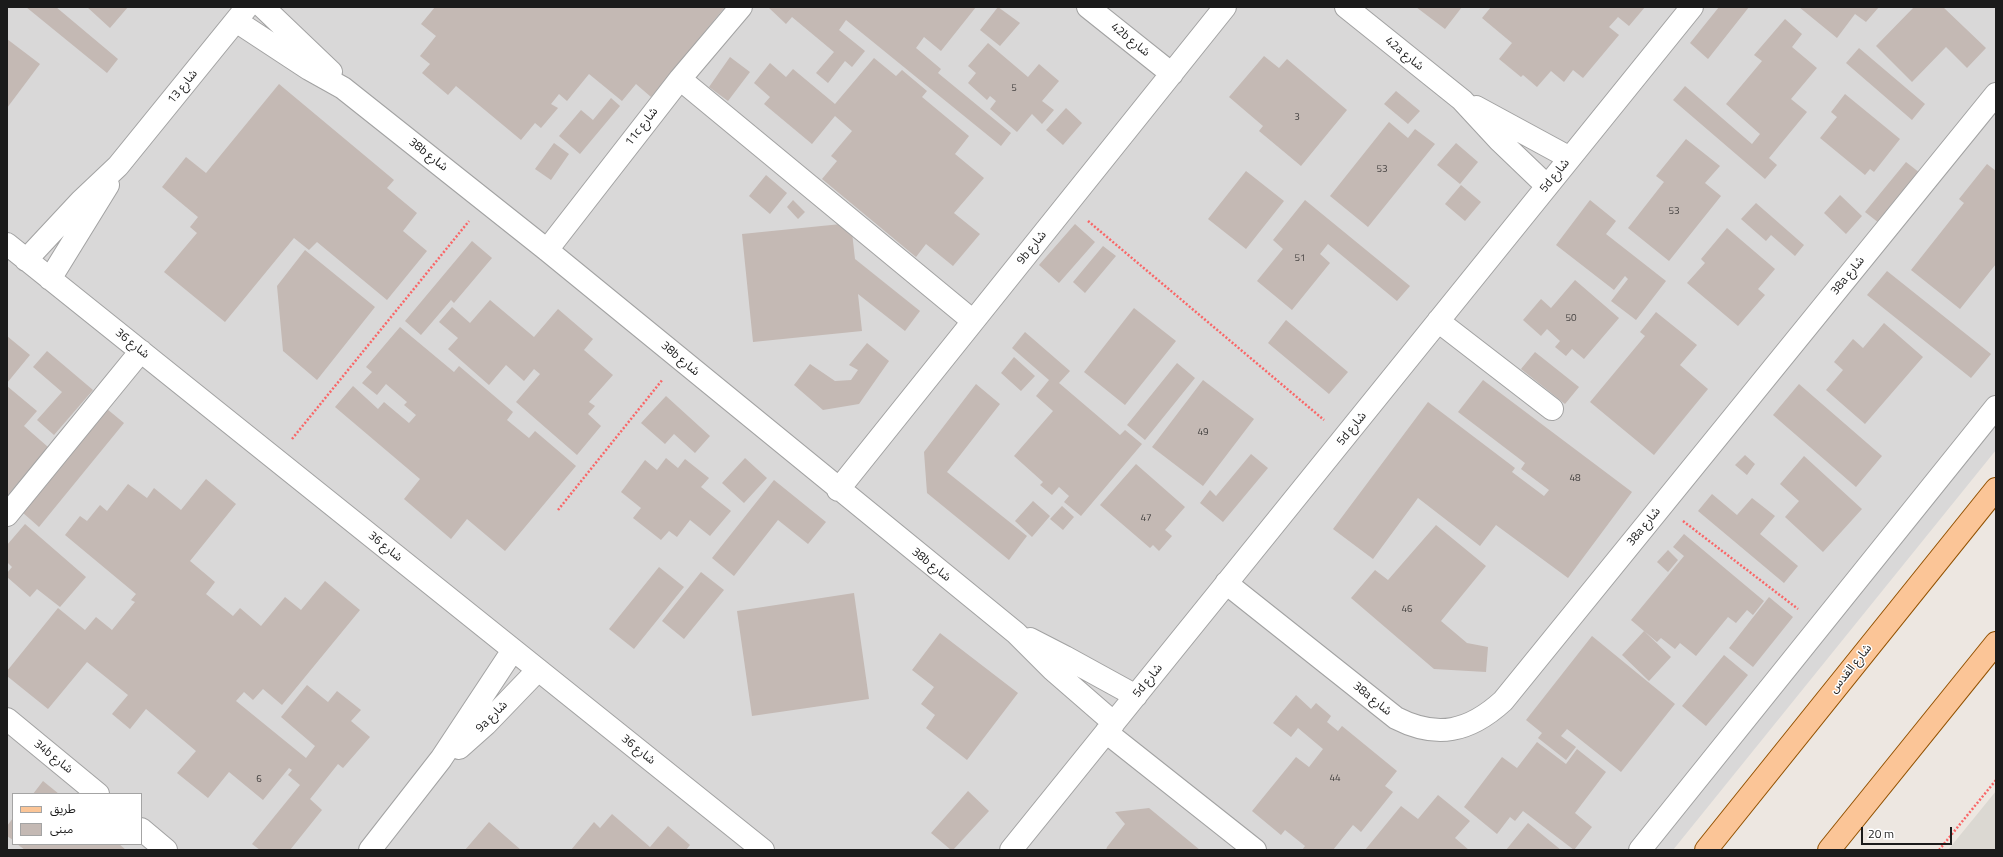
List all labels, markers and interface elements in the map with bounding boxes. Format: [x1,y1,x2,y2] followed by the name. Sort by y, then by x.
[1108,20,1152,60] street label: 42b شارع
[1382,34,1426,74] street label: 42a شارع
[165,67,201,107] street label: شارع 13
[1011,83,1017,95] house number: 5
[623,105,661,149] street label: 11c شارع
[1294,112,1300,124] house number: 3
[406,135,450,175] street label: 38b شارع
[1537,156,1573,196] street label: 5d شارع
[1376,164,1388,176] house number: 53
[1668,206,1680,218] house number: 53
[1014,228,1050,268] street label: 9b شارع
[1294,253,1306,265] house number: 51
[1828,254,1868,298] street label: 38a شارع
[1565,313,1577,325] house number: 50
[112,326,152,362] street label: شارع 36
[658,339,702,379] street label: 38b شارع
[1334,409,1370,449] street label: 5d شارع
[1197,427,1209,439] house number: 49
[1569,473,1581,485] house number: 48
[1624,505,1664,549] street label: 38a شارع
[1140,513,1152,525] house number: 47
[365,529,405,565] street label: شارع 36
[909,545,953,585] street label: 38b شارع
[1401,604,1413,616] house number: 46
[1827,642,1875,696] street label: شارع القدس
[1130,661,1166,701] street label: 5d شارع
[1350,679,1394,719] street label: 38a شارع
[473,698,511,736] street label: 9a شارع
[618,732,658,768] street label: شارع 36
[31,737,75,777] street label: 34b شارع
[1329,773,1341,785] house number: 44
[256,774,262,786] house number: 6
[12,793,142,845] legend
[50,799,76,818] text: طريق
[50,819,73,838] text: مبنى
[1863,819,1954,845] scale bar
[1868,824,1894,843] text: 20 m

